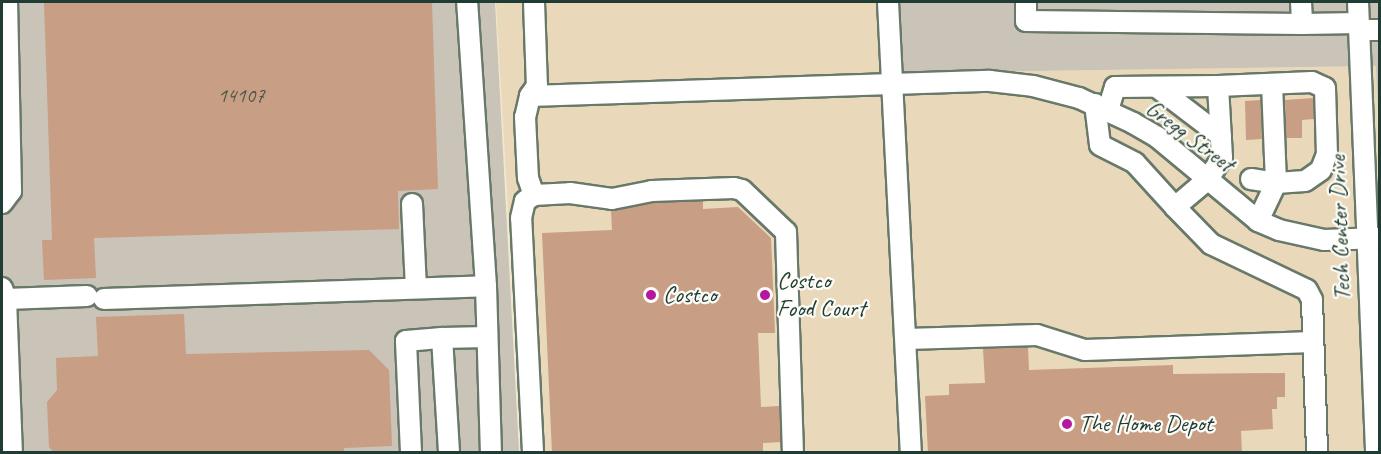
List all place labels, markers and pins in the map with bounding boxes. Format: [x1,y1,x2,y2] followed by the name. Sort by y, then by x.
[777,267,865,323] place label: Costco Food Court
[663,281,716,309] place label: Costco
[644,288,658,302] marker: Costco
[758,288,772,302] marker: Costco Food Court
[1079,410,1212,438] place label: The Home Depot
[1060,417,1074,431] marker: The Home Depot

